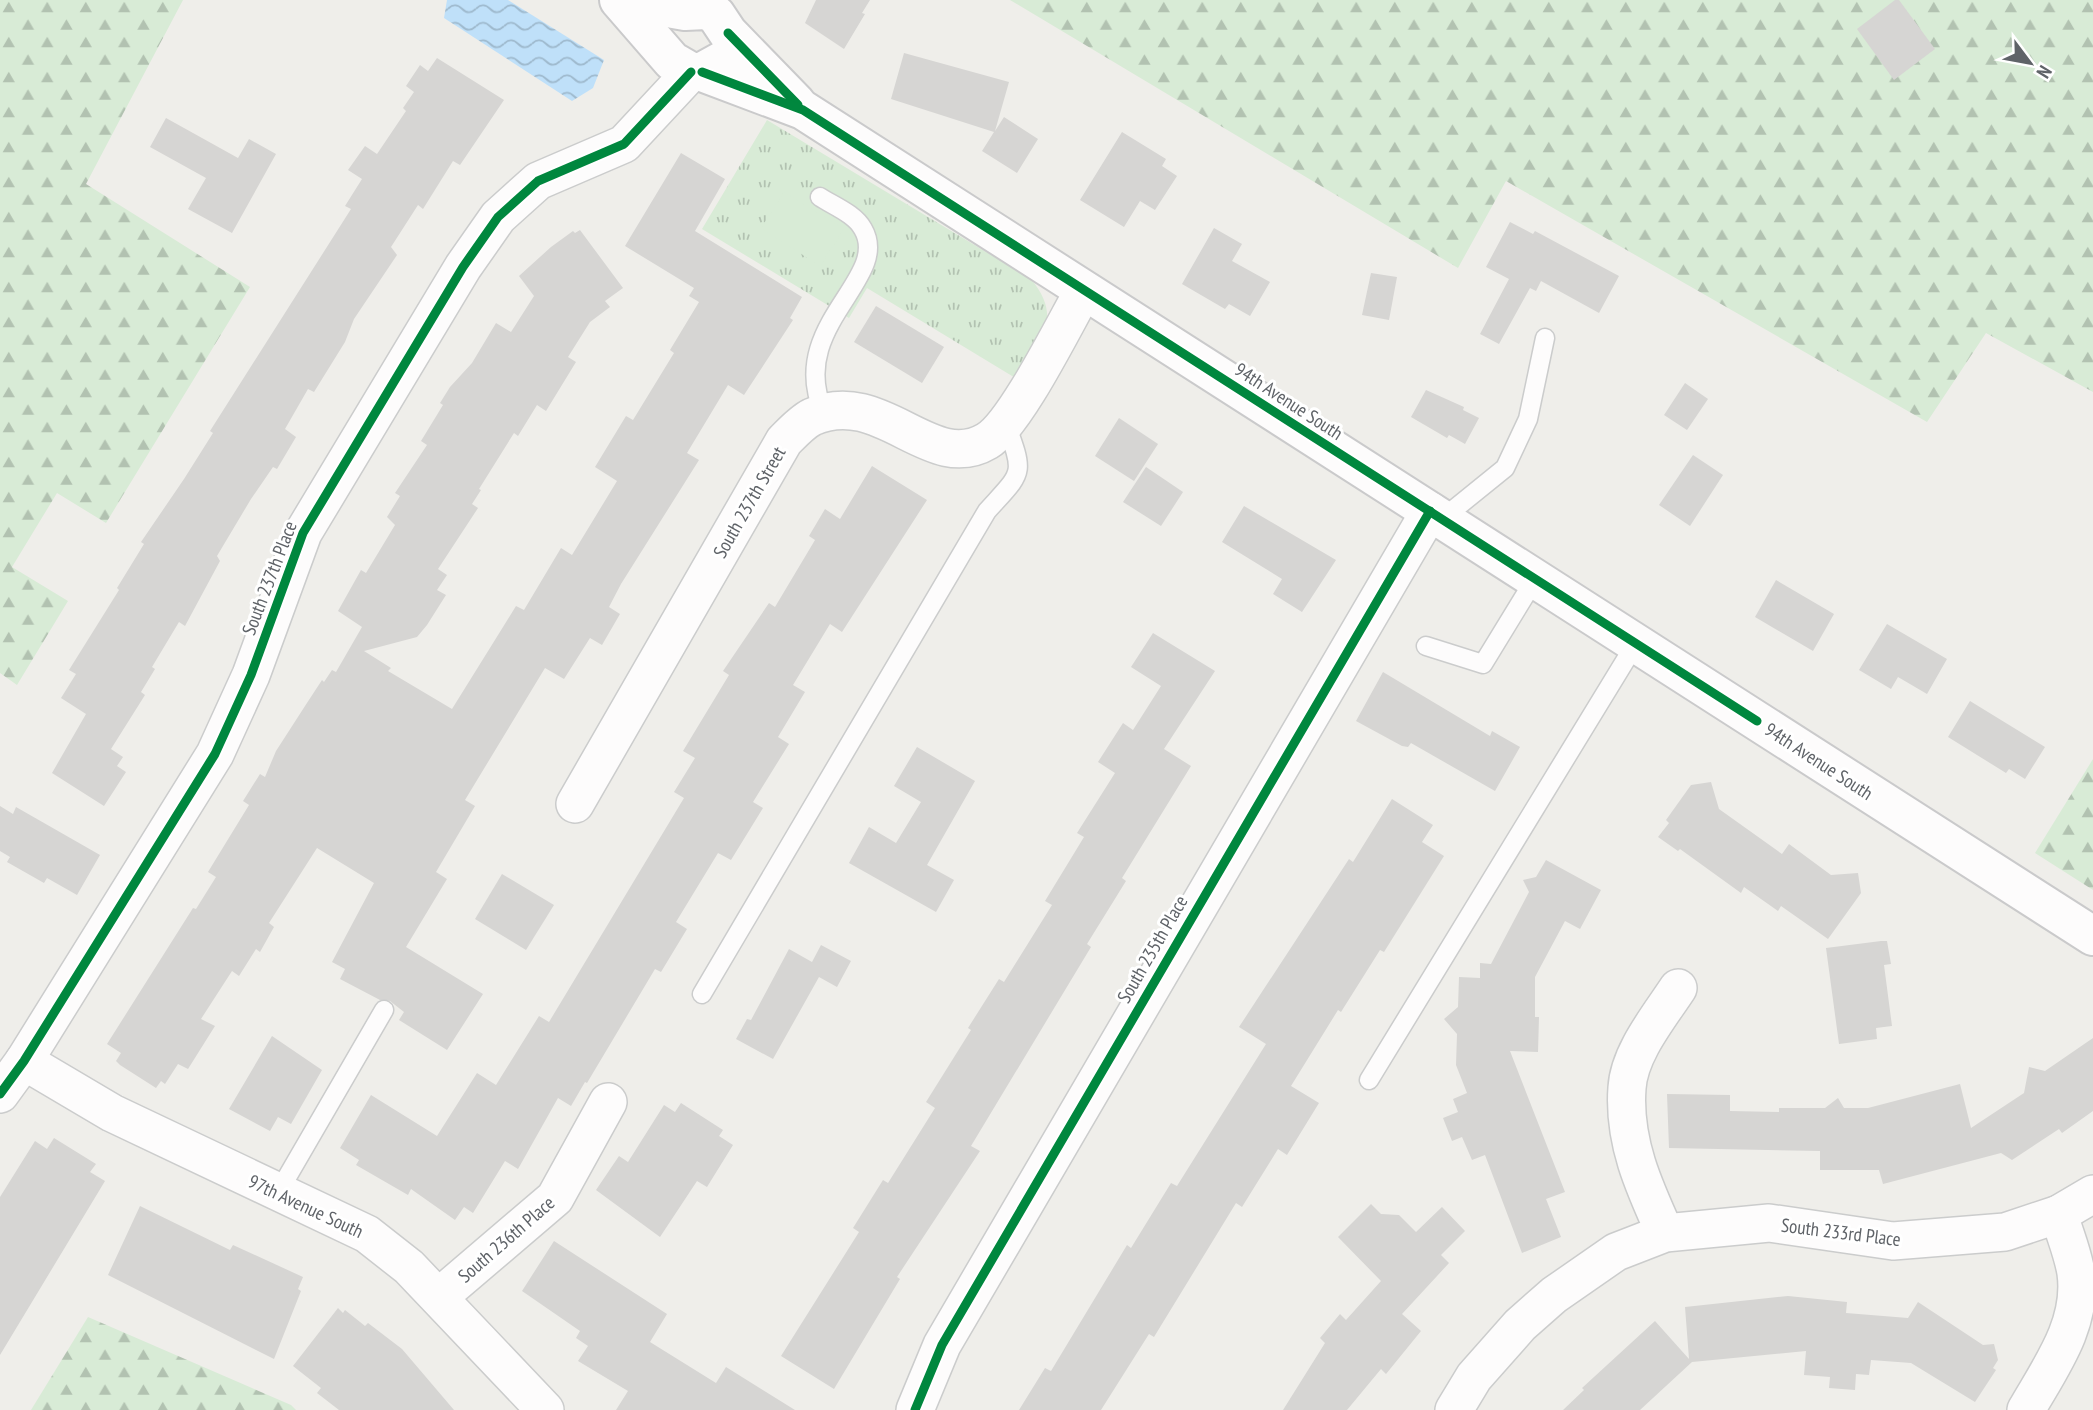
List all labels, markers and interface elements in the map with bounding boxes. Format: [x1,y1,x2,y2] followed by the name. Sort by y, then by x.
[1995,28,2065,98] north arrow
[2032,61,2057,83] text: N
[1230,357,1348,445] street label: 94th Avenue South
[707,441,791,562] street label: South 237th Street
[236,517,302,638] street label: South 237th Place
[1760,717,1878,805] street label: 94th Avenue South
[1112,891,1193,1007] street label: South 235th Place
[245,1169,367,1243] street label: 97th Avenue South
[453,1190,559,1288] street label: South 236th Place
[1780,1213,1902,1251] street label: South 233rd Place

